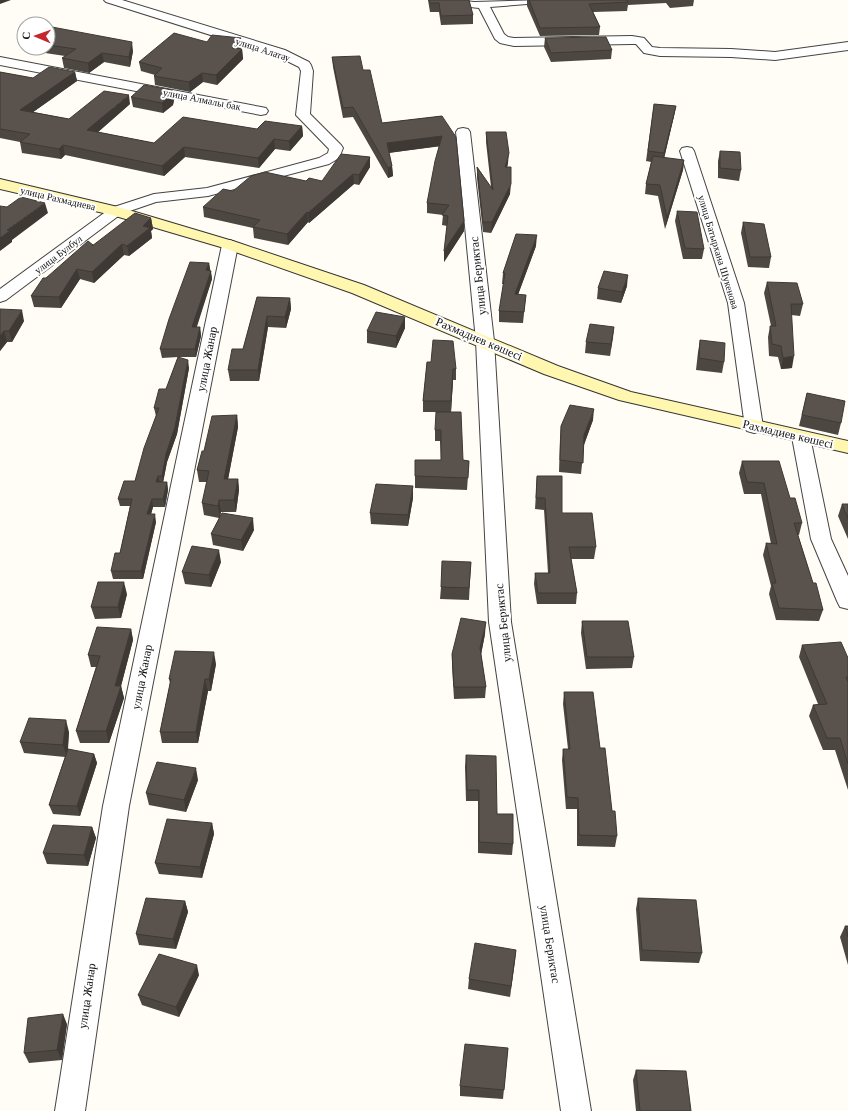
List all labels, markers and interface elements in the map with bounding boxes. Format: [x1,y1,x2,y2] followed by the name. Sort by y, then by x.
[16,16,56,56] north arrow
[20,31,32,40] text: С
[234,35,292,64] street label: улица Алатау
[162,87,242,112] street label: улица Алмалы бак
[19,184,97,213] street label: улица Рахмадиева
[696,194,741,311] street label: улица Батырхана Шукенова
[32,233,84,276] street label: улица Булбул
[467,236,489,316] street label: улица Бериктас
[434,314,525,364] street label: Рахмадиев көшесі
[194,325,220,393] street label: улица Жанар
[741,417,835,451] street label: Рахмадиев көшесі
[492,583,514,663] street label: улица Бериктас
[129,643,155,711] street label: улица Жанар
[537,904,563,984] street label: улица Бериктас
[75,962,99,1030] street label: улица Жанар

